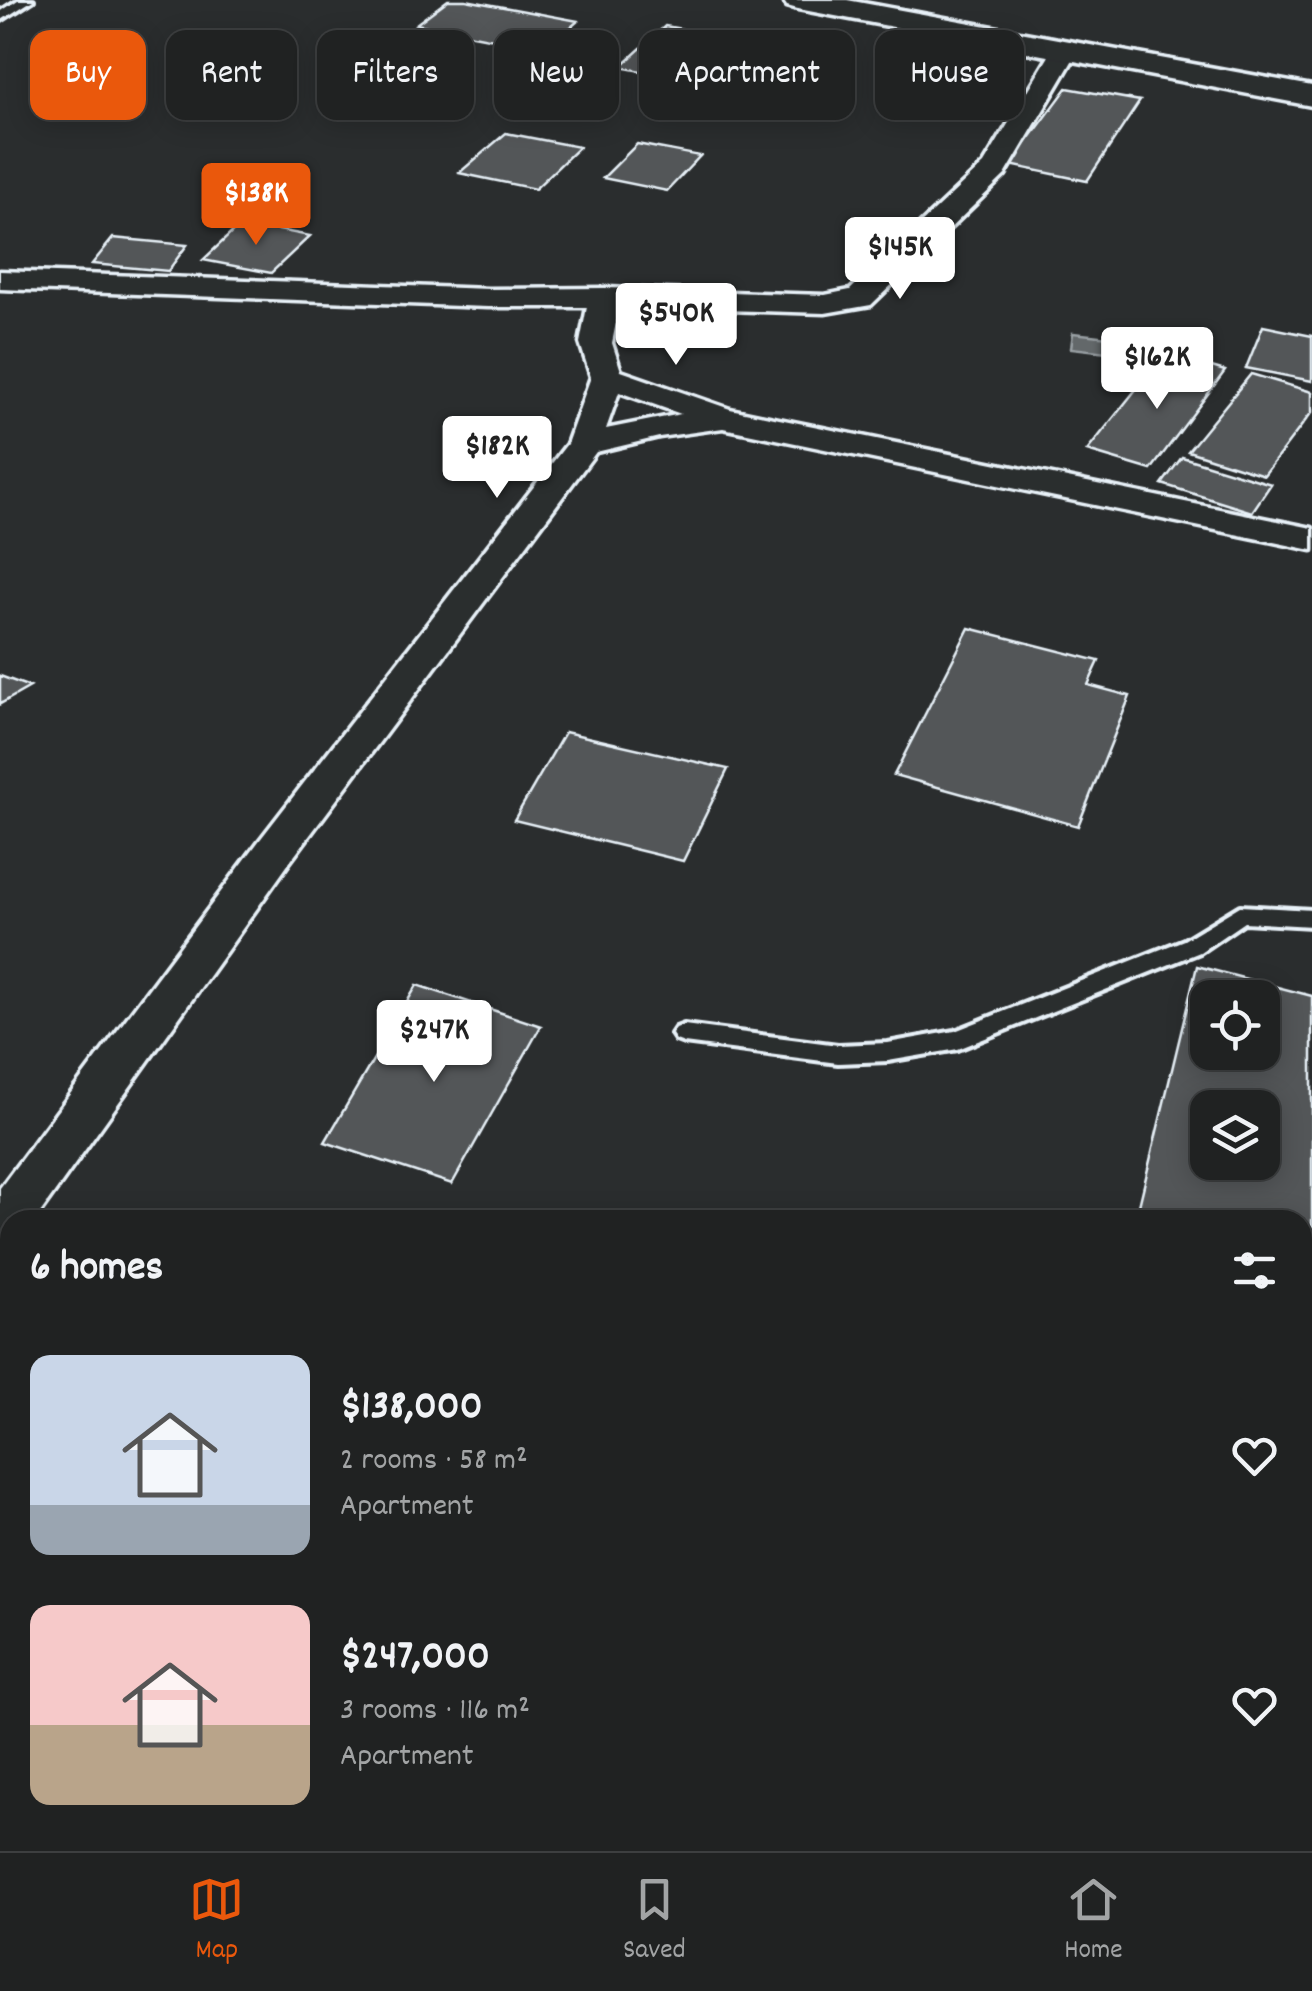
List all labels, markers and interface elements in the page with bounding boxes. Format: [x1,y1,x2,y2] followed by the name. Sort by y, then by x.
[30,30,146,120] chip: Buy
[166,30,297,120] chip: Rent
[317,30,474,120] chip: Filters
[494,30,619,120] chip: New
[639,30,855,120] chip: Apartment
[875,30,1024,120] chip: House
[186,163,326,248] pin: $138K
[223,172,289,218] text: $138K
[830,217,970,302] pin: $145K
[867,226,933,272] text: $145K
[606,283,746,368] pin: $540K
[638,292,714,338] text: $540K
[1087,327,1227,412] pin: $162K
[1123,336,1191,382] text: $162K
[427,416,567,501] pin: $182K
[465,425,529,471] text: $182K
[1190,980,1280,1180] map controls
[1190,980,1280,1070] button: locate
[364,1000,504,1085] pin: $247K
[399,1009,469,1055] text: $247K
[1190,1090,1280,1180] button: layers
[30,1240,163,1300] text: 6 homes
[1227,1243,1282,1298] icon: filters
[340,1379,483,1439] text: $138,000
[110,1395,230,1515] icon: home
[1227,1428,1282,1483] icon: heart
[340,1439,528,1485] text: 2 rooms · 58 m²
[340,1485,474,1531] text: Apartment
[340,1629,490,1689] text: $247,000
[110,1645,230,1765] icon: home
[1227,1678,1282,1733] icon: heart
[340,1689,530,1735] text: 3 rooms · 116 m²
[340,1735,474,1781] text: Apartment
[189,1872,244,1972] tab: Map
[623,1872,686,1972] tab: Saved
[1064,1872,1123,1972] tab: Home

